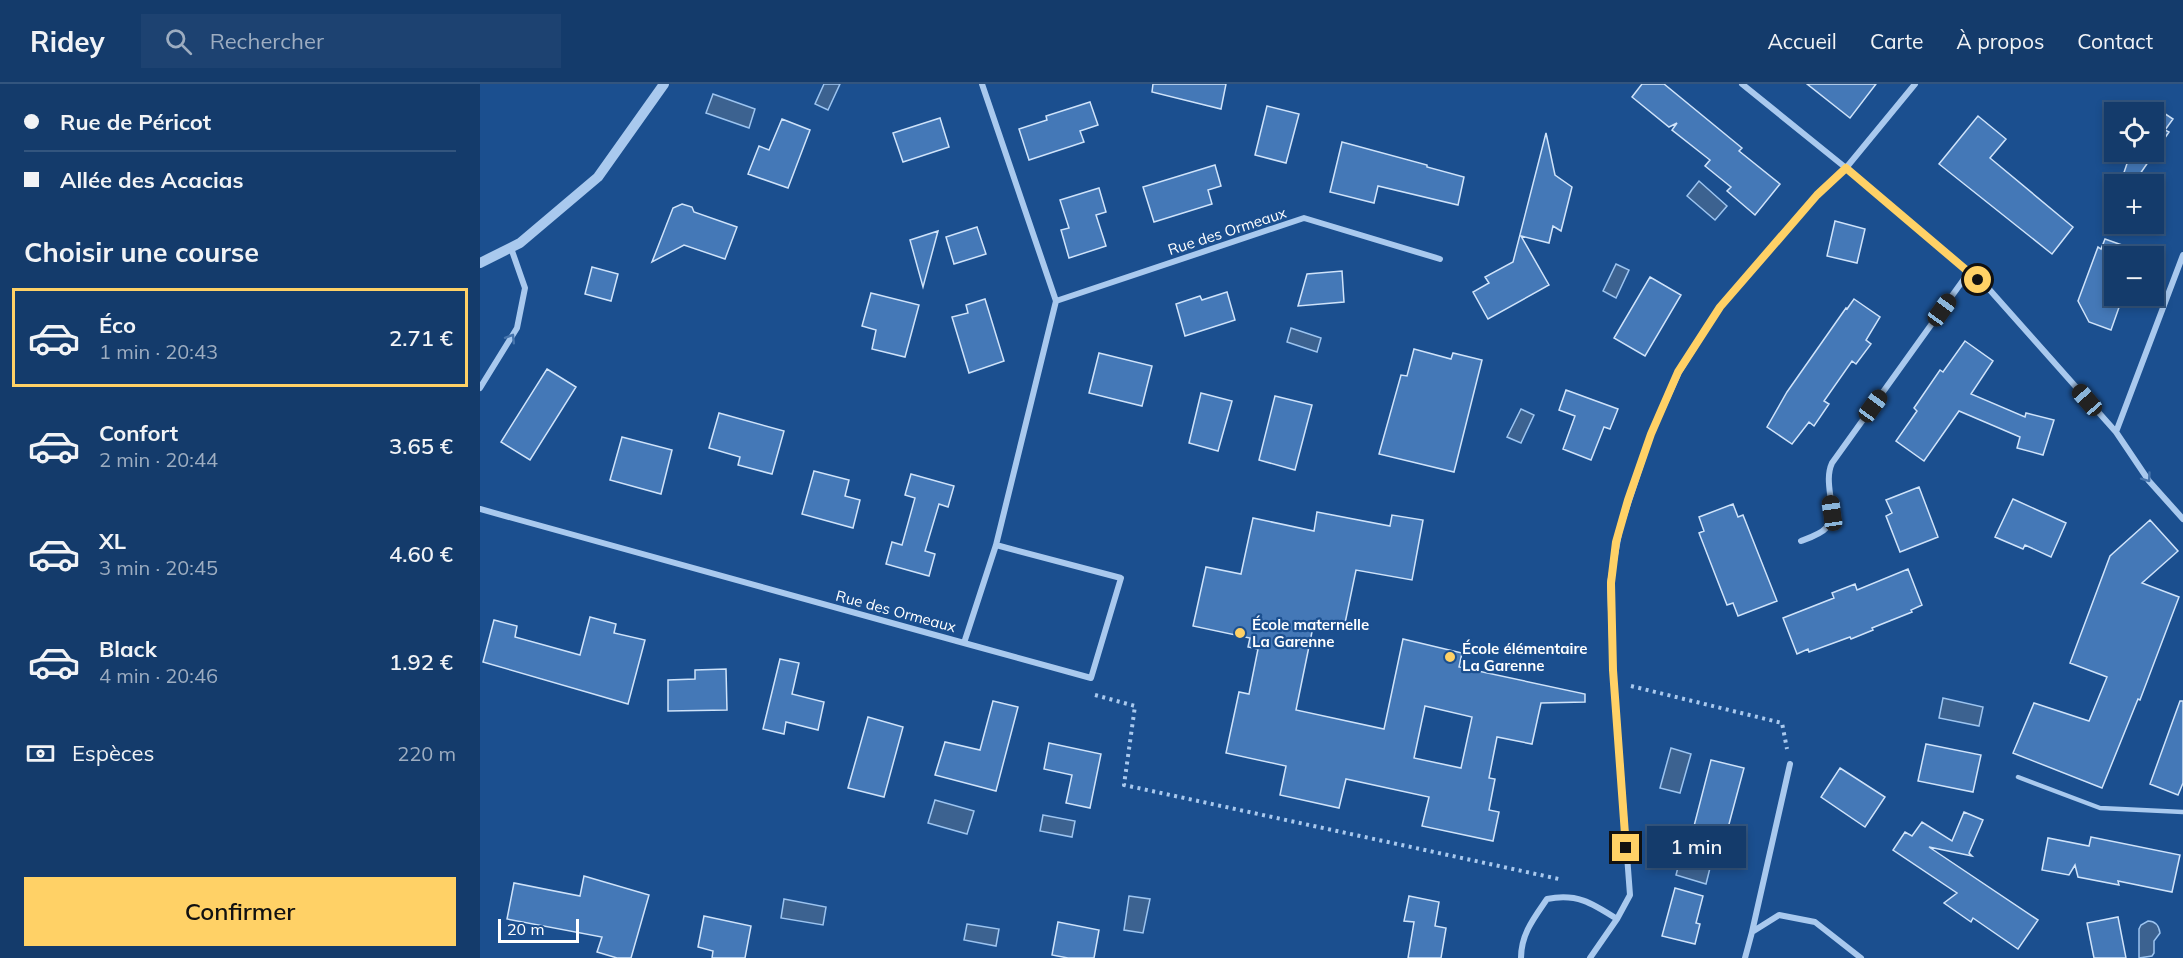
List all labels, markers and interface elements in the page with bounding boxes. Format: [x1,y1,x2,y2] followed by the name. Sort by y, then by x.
[141,14,561,68] search box
[30,24,105,59] text: Ridey
[162,25,195,58] icon: search
[210,27,324,55] text: Rechercher
[1767,28,1837,54] text: Accueil
[1870,28,1923,54] text: Carte
[1956,28,2044,54] text: À propos
[2077,28,2153,54] text: Contact
[2104,102,2164,306] map controls
[2104,102,2164,162] button: locate
[60,108,211,136] text: Rue de Péricot
[60,166,243,194] text: Allée des Acacias
[2104,174,2164,234] button: +
[1165,203,1289,259] street label: Rue des Ormeaux
[24,235,259,269] text: Choisir une course
[2104,246,2164,306] button: −
[1964,266,1991,293] route start
[1924,290,1960,330] car
[27,311,81,365] icon: car
[99,311,136,339] text: Éco
[389,324,453,352] text: 2.71 €
[503,334,515,344] one-way arrow
[99,339,218,364] text: 1 min · 20:43
[2068,381,2106,419] car
[1855,386,1891,426] car
[27,419,81,473] icon: car
[99,419,178,447] text: Confort
[389,432,453,460] text: 3.65 €
[99,447,218,472] text: 2 min · 20:44
[2140,471,2151,482] one-way arrow
[1821,494,1843,532] car
[27,527,81,581] icon: car
[99,527,126,555] text: XL
[389,540,453,568] text: 4.60 €
[99,555,218,580] text: 3 min · 20:45
[834,586,958,636] street label: Rue des Ormeaux
[1252,615,1369,651] place label: École maternelle La Garenne
[1233,626,1247,640] marker: École maternelle La Garenne
[27,635,81,689] icon: car
[99,635,157,663] text: Black
[1462,639,1587,675] place label: École élémentaire La Garenne
[389,648,453,676] text: 1.92 €
[1443,650,1457,664] marker: École élémentaire La Garenne
[99,663,218,688] text: 4 min · 20:46
[24,737,57,770] icon: cash
[72,739,154,767] text: Espèces
[397,741,456,766] text: 220 m
[1647,827,1746,869] callout: 1 min
[1612,834,1639,861] route end
[1671,834,1722,859] text: 1 min
[24,877,456,946] button: Confirmer
[498,916,579,944] scale bar
[507,919,544,939] text: 20 m

